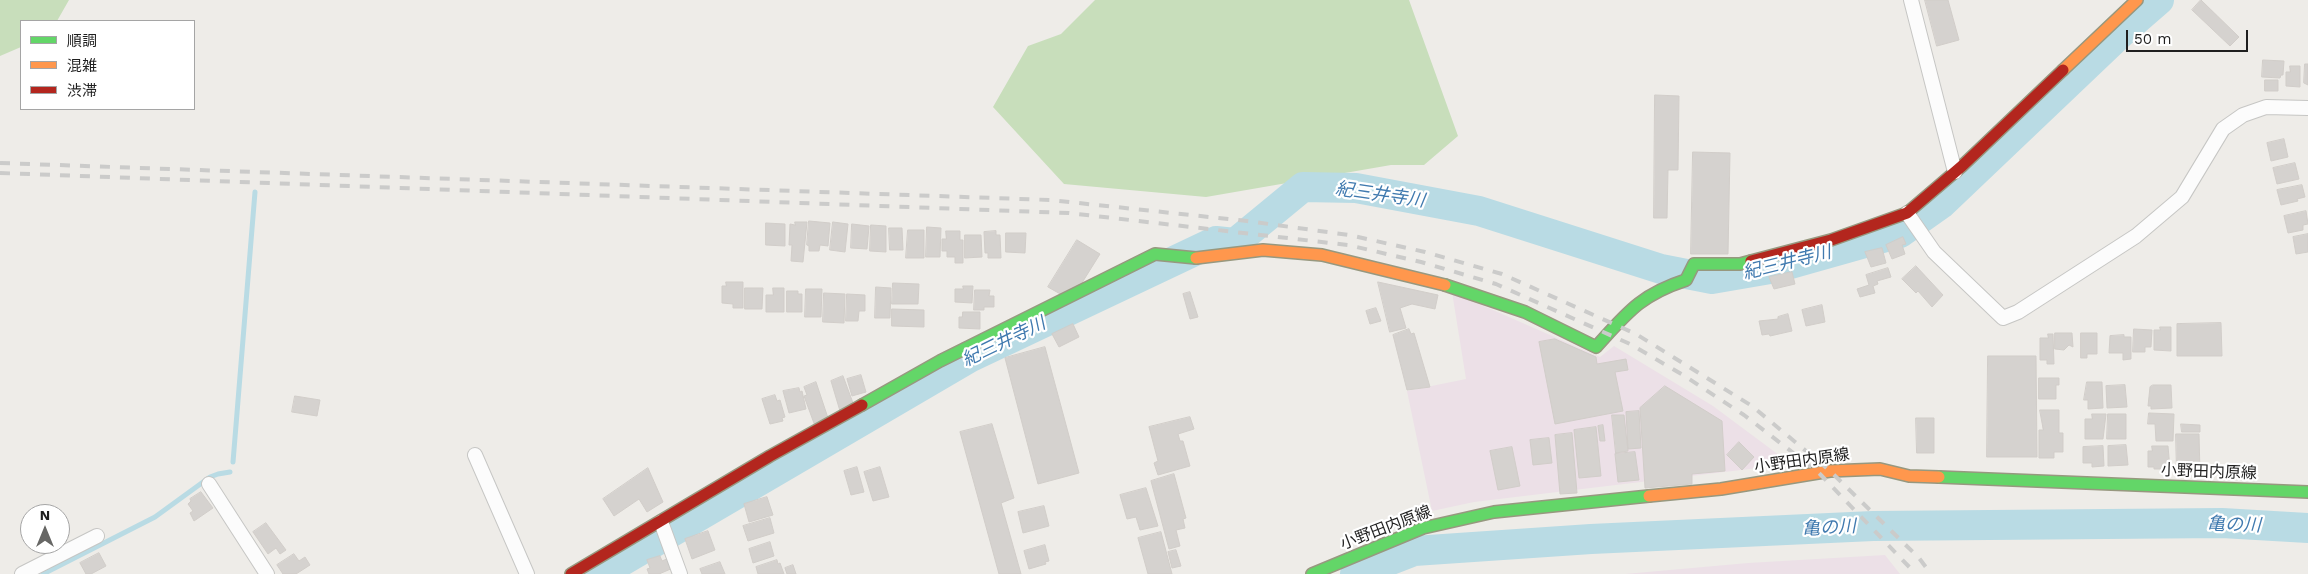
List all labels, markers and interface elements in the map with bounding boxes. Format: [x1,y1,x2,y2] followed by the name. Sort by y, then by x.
[20,20,195,110] legend
[2128,20,2250,52] scale bar
[2134,30,2171,48] text: 50 m
[67,32,97,50] text: 順調
[67,57,97,75] text: 混雑
[67,82,97,100] text: 渋滞
[1334,178,1426,212] water label: 紀三井寺川
[1741,242,1833,284] water label: 紀三井寺川
[959,313,1049,371] water label: 紀三井寺川
[1753,445,1851,477] street label: 小野田内原線
[2161,461,2257,483] street label: 小野田内原線
[1338,502,1434,554] street label: 小野田内原線
[20,504,70,554] north arrow
[40,507,50,523] text: N
[2207,513,2261,537] water label: 亀の川
[1801,516,1857,540] water label: 亀の川

